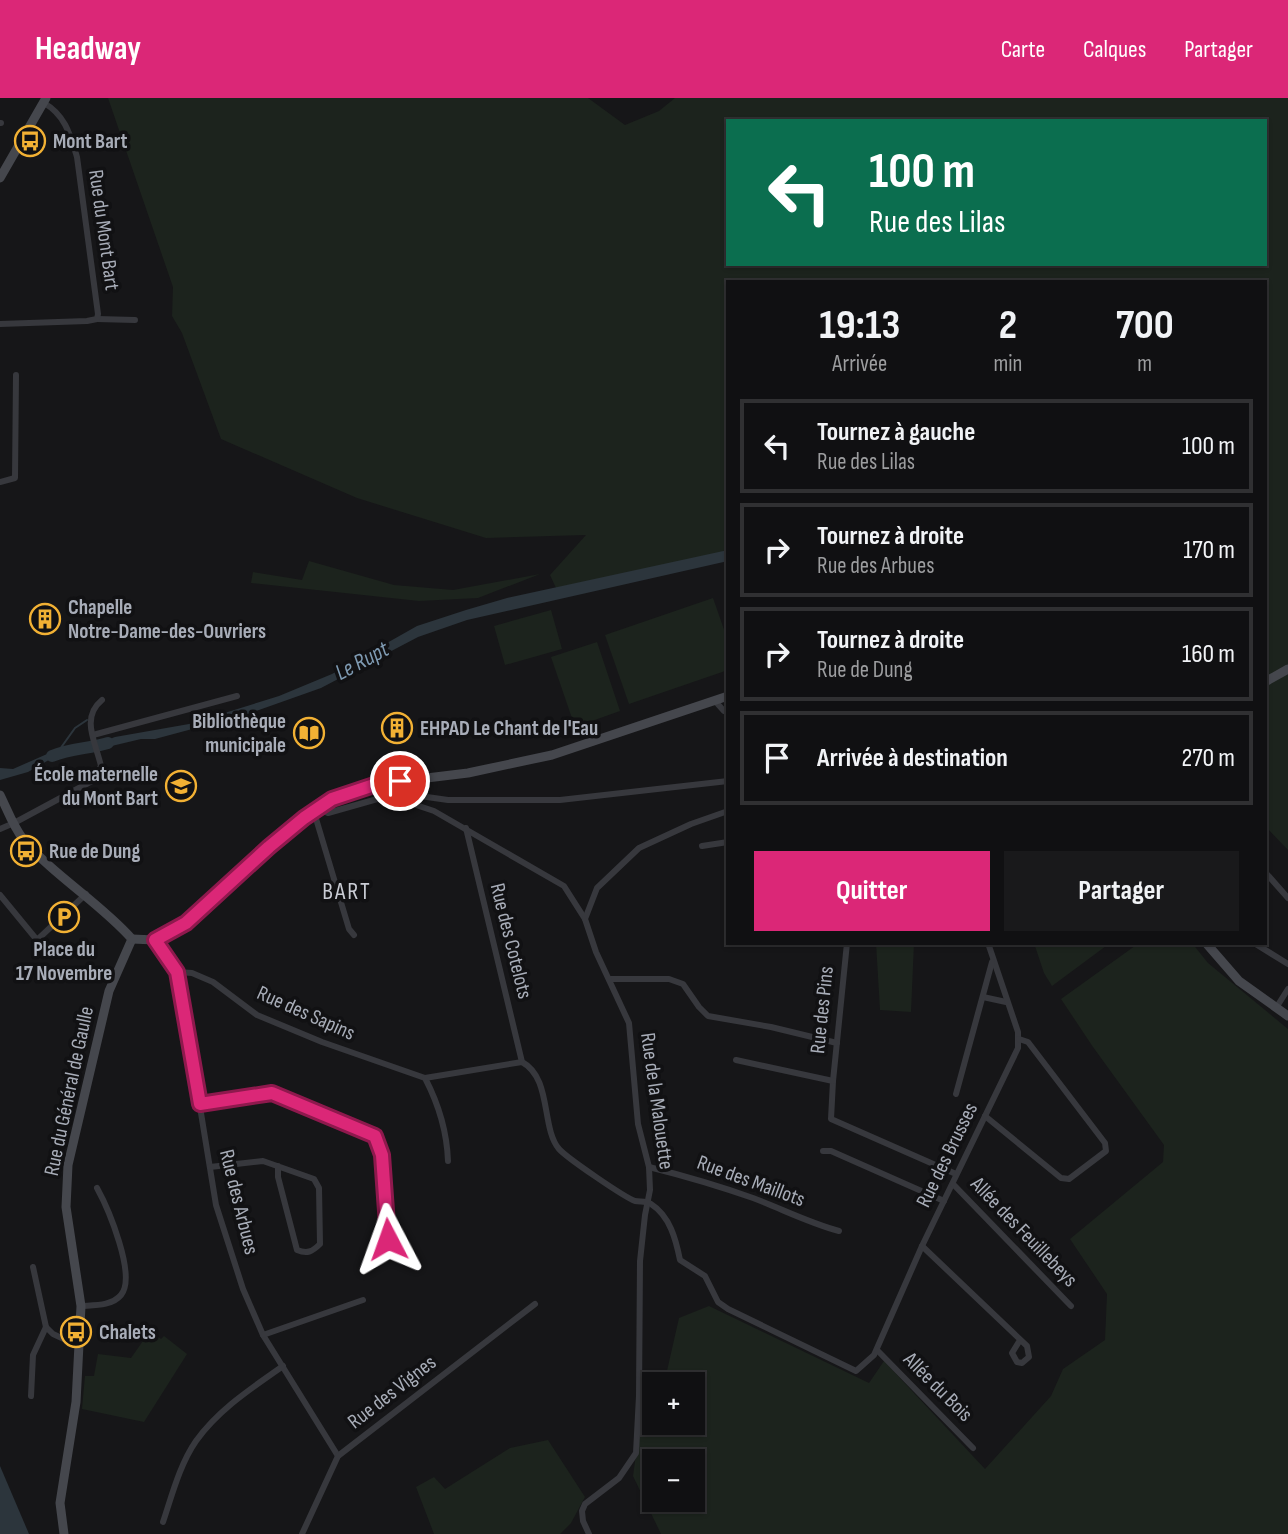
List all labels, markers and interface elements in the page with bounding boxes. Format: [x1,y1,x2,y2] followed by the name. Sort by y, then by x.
[35,29,141,69] text: Headway
[1001,35,1045,64] text: Carte
[1083,35,1146,64] text: Calques
[1184,35,1253,64] text: Partager
[13,124,47,158] bus stop icon: Mont Bart
[53,129,128,154] place label: Mont Bart
[869,143,975,202] text: 100 m
[754,147,845,238] icon: left
[83,168,125,292] street label: Rue du Mont Bart
[869,203,1005,242] text: Rue des Lilas
[819,300,900,351] text: 19:13
[999,300,1017,351] text: 2
[1116,300,1174,351] text: 700
[832,350,887,378] text: Arrivée
[994,350,1022,378] text: min
[1137,350,1152,378] text: m
[817,417,975,448] text: Tournez à gauche
[758,427,796,465] icon: left
[1182,431,1235,462] text: 100 m
[817,448,915,476] text: Rue des Lilas
[817,521,964,552] text: Tournez à droite
[758,531,796,569] icon: right
[1183,535,1235,566] text: 170 m
[817,552,934,580] text: Rue des Arbues
[68,595,266,644] place label: Chapelle Notre-Dame-des-Ouvriers
[28,602,62,636] building icon: Chapelle Notre-Dame-des-Ouvriers
[817,625,964,656] text: Tournez à droite
[330,635,395,687] water label: Le Rupt
[758,635,796,673] icon: right
[1182,639,1235,670] text: 160 m
[817,656,913,684] text: Rue de Dung
[192,709,286,758] place label: Bibliothèque municipale
[380,711,414,745] building icon: EHPAD Le Chant de l'Eau
[292,716,326,750] library icon: Bibliothèque municipale
[420,716,598,741] place label: EHPAD Le Chant de l'Eau
[758,739,796,777] icon: arrive
[817,743,1008,774] text: Arrivée à destination
[1182,743,1235,774] text: 270 m
[370,751,430,811] pin
[34,762,158,811] place label: École maternelle du Mont Bart
[381,762,419,800] icon: arrive
[164,769,198,803] school or university icon: École maternelle du Mont Bart
[9,834,43,868] bus stop icon: Rue de Dung
[49,839,140,864] place label: Rue de Dung
[754,851,990,931] button: Quitter
[1004,851,1239,931] button: Partager
[322,877,372,906] district label: BART
[485,881,537,1001] street label: Rue des Cotelots
[47,900,81,934] parking icon: Place du 17 Novembre
[16,937,112,986] place label: Place du 17 Novembre
[805,965,839,1055] street label: Rue des Pins
[253,980,359,1046] street label: Rue des Sapins
[39,1004,99,1178] street label: Rue du Général de Gaulle
[635,1031,679,1171] street label: Rue de la Malouette
[911,1099,983,1211] street label: Rue des Brusses
[214,1147,264,1257] street label: Rue des Arbues
[694,1150,808,1212] street label: Rue des Maillots
[965,1171,1083,1292] street label: Allée des Feuillebeys
[351,1202,425,1276] position arrow
[59,1315,93,1349] bus stop icon: Chalets
[99,1320,156,1345] place label: Chalets
[897,1346,978,1427] street label: Allée du Bois
[343,1350,441,1434] street label: Rue des Vignes
[642,1372,705,1512] map controls
[642,1372,705,1435] button: +
[642,1449,705,1512] button: −

